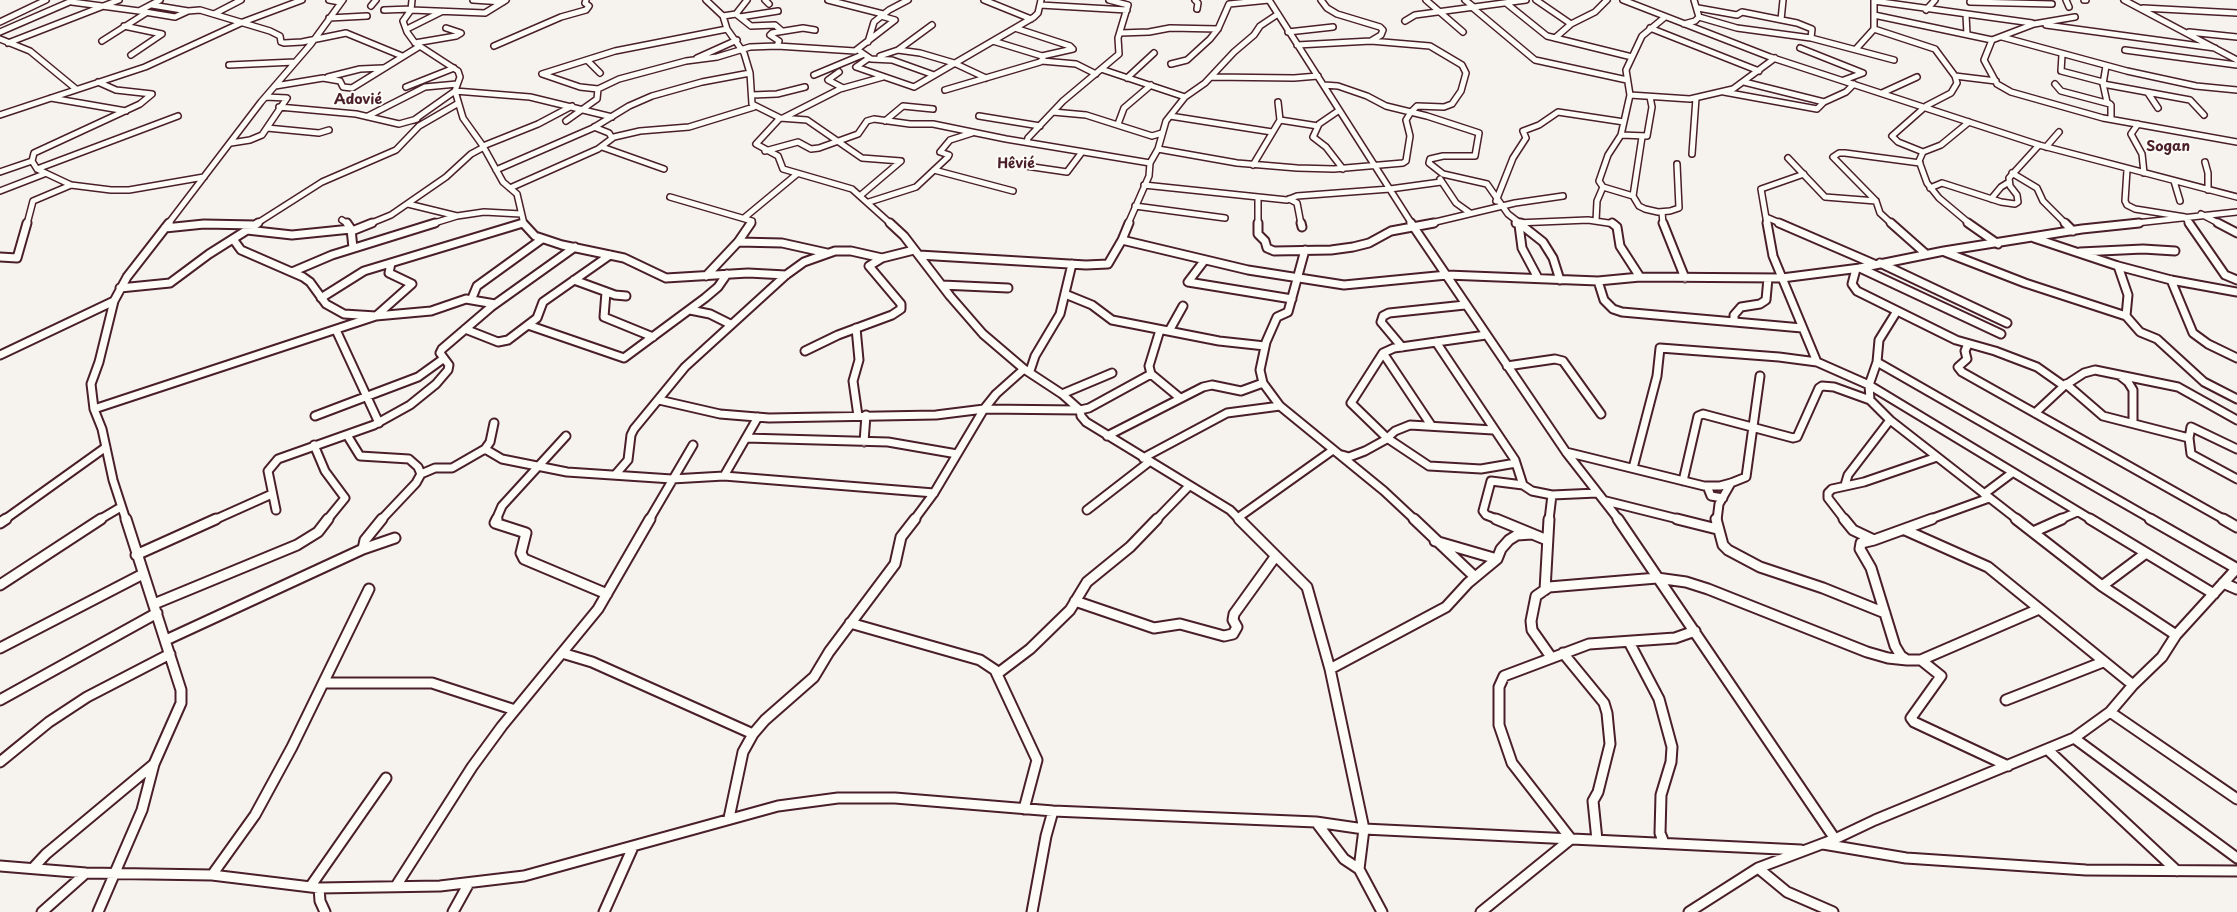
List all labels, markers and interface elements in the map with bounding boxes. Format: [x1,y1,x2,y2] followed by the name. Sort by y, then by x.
[334,92,382,108] district label: Adovié
[2146,139,2190,155] district label: Sogan
[997,156,1035,172] district label: Hêvié

